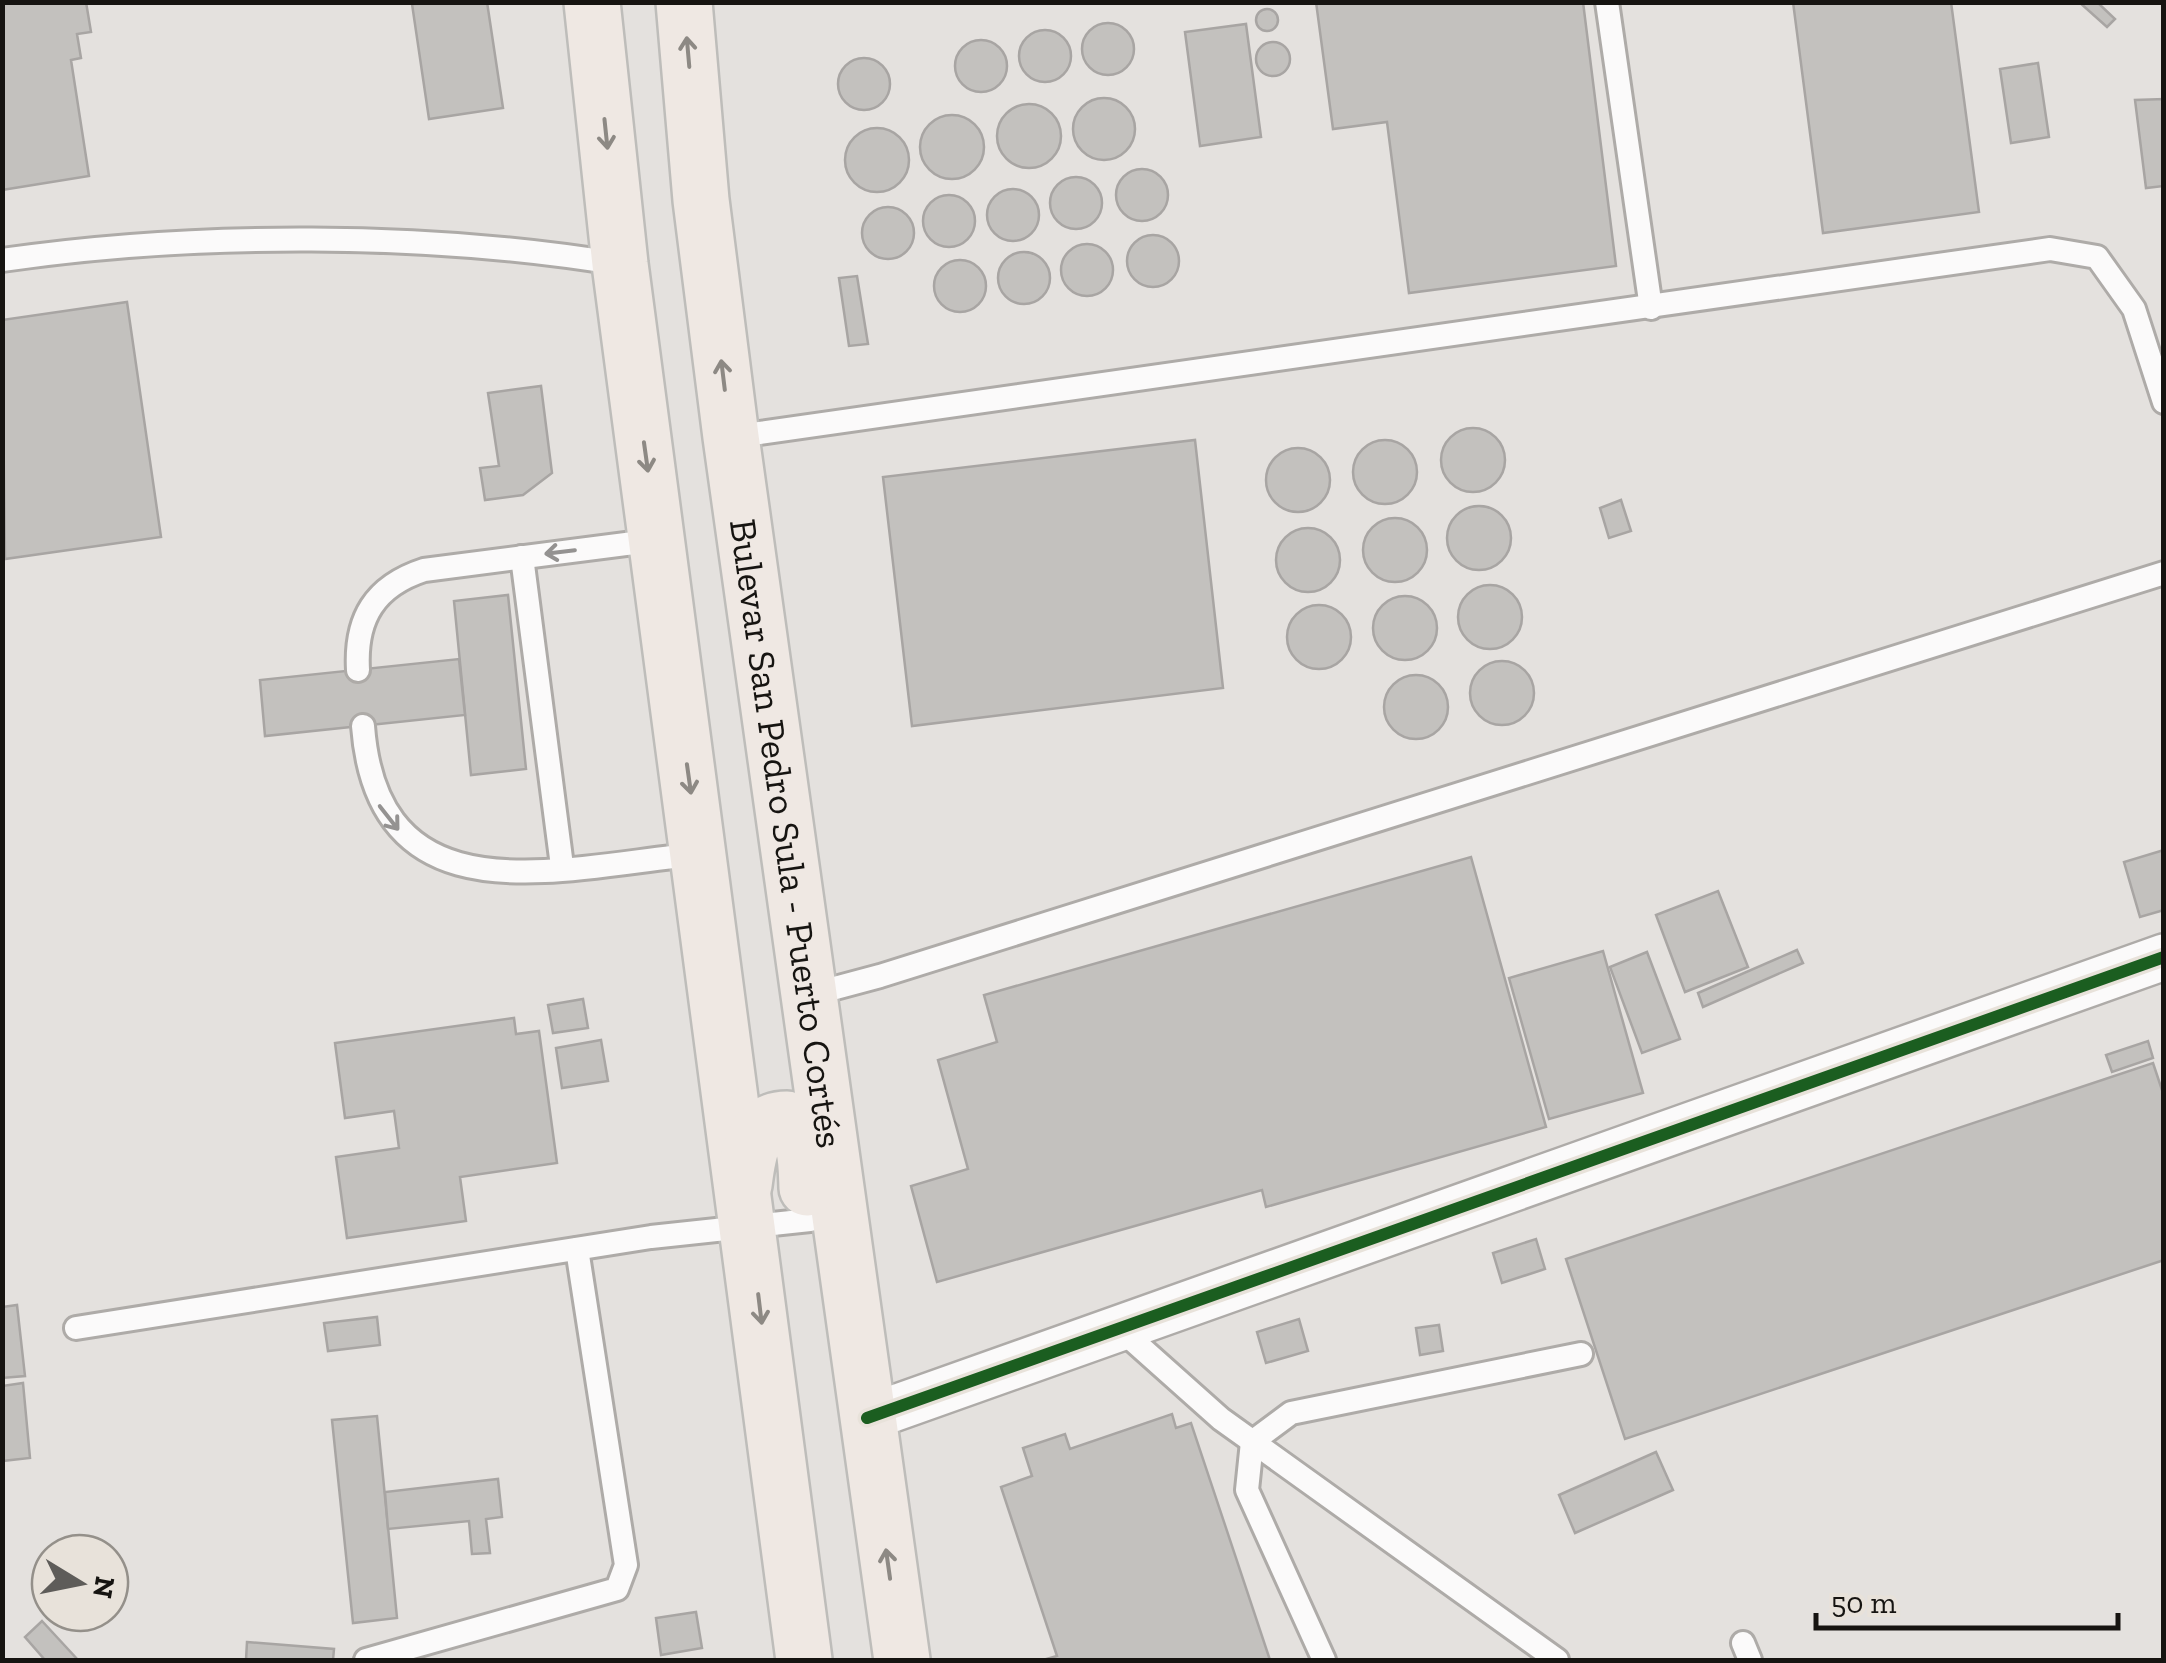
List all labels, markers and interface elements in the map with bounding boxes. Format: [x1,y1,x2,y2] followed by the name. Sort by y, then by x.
[679,37,698,69] one-way arrow
[597,118,616,150] one-way arrow
[713,360,732,392] one-way arrow
[637,440,655,472] one-way arrow
[720,516,853,1151] street label: Bulevar San Pedro Sula - Puerto Cortés
[544,543,577,562] one-way arrow
[680,762,698,795] one-way arrow
[379,804,400,831] one-way arrow
[751,1293,770,1325] one-way arrow
[30,1533,130,1633] north arrow
[879,1548,897,1581] one-way arrow
[1816,1568,2118,1630] scale bar
[86,1574,122,1601] text: N
[1831,1585,1896,1621] text: 50 m

